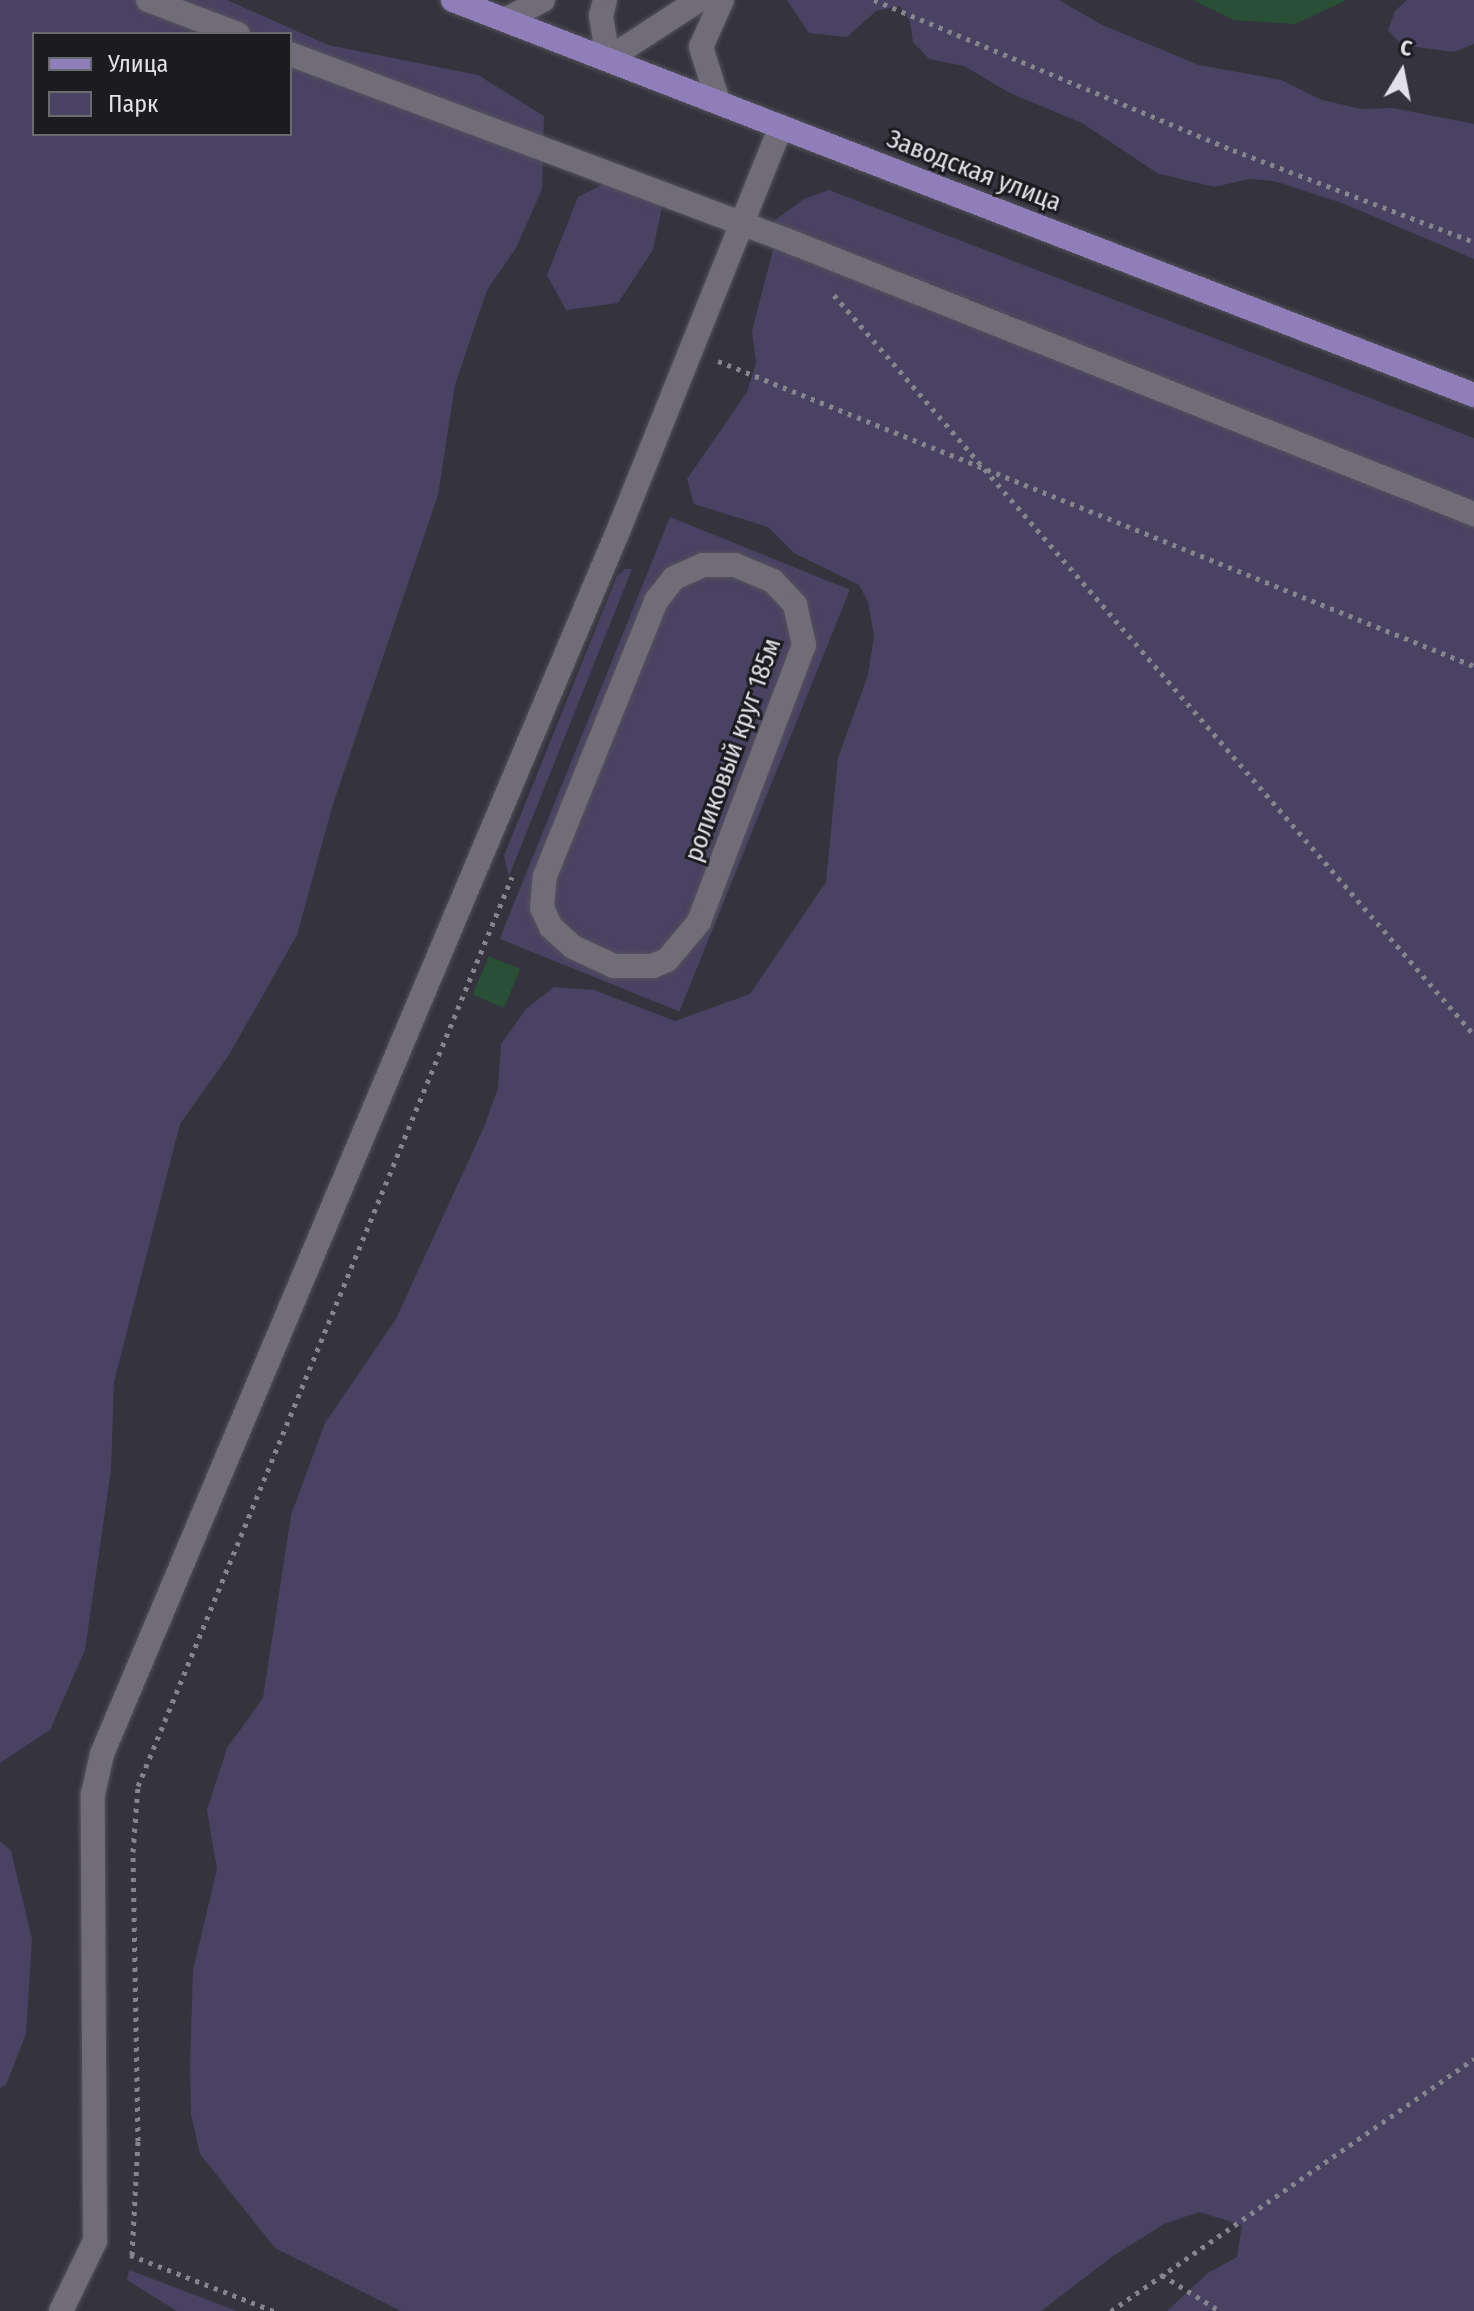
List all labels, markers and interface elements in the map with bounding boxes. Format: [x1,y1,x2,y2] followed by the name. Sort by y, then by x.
[32,32,292,136] legend
[1362,32,1442,112] north arrow
[1398,34,1414,62] text: С
[108,50,168,78] text: Улица
[108,90,158,118] text: Парк
[882,123,1066,219] street label: Заводская улица
[678,634,788,866] street label: роликовый круг 185м

